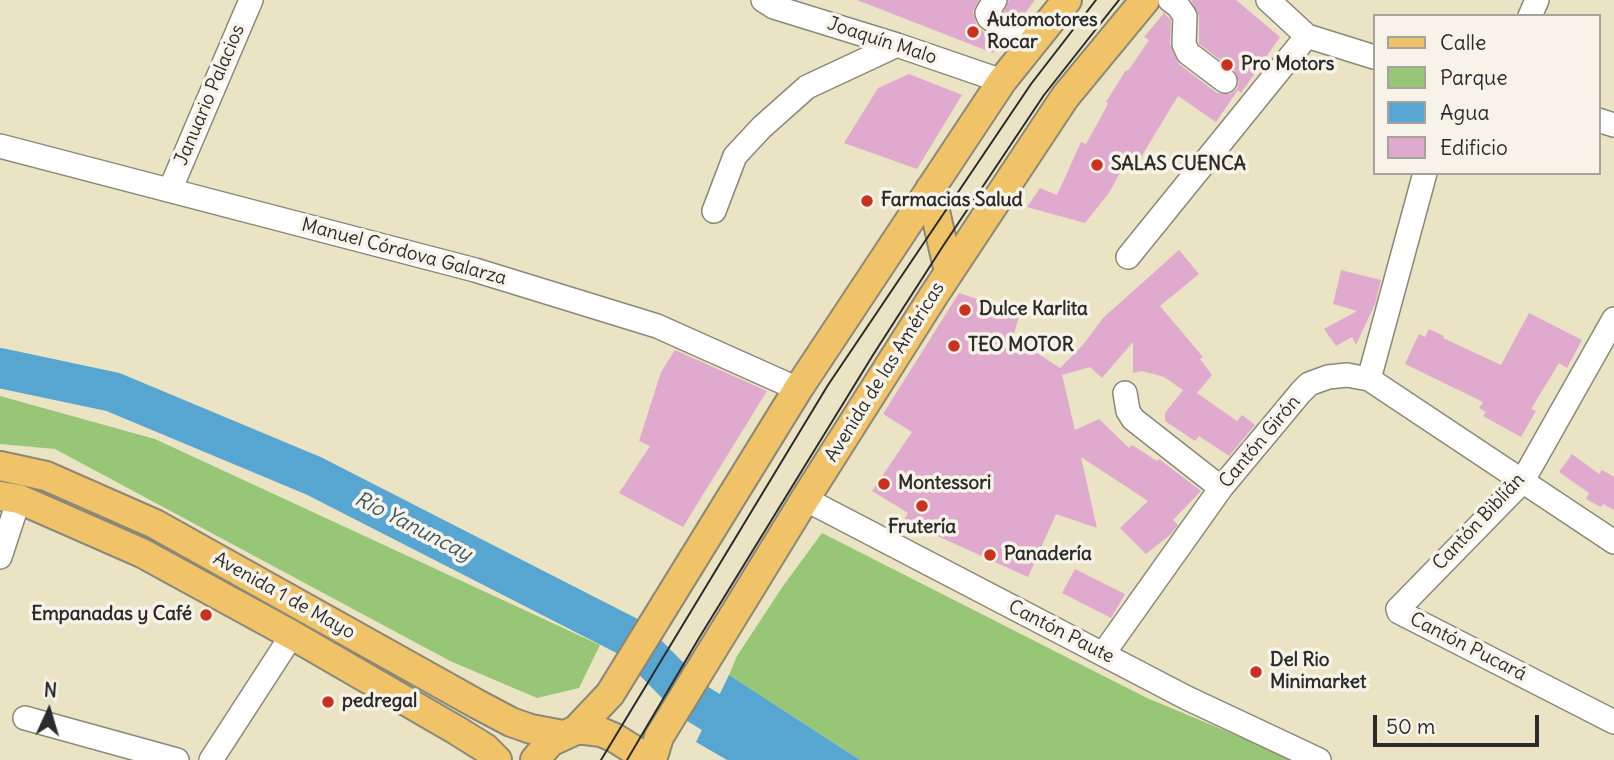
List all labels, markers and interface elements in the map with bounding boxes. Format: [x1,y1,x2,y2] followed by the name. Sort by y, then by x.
[987,10,1098,54] place label: Automotores Rocar
[825,13,939,69] street label: Joaquín Malo
[1372,14,1600,175] legend
[170,21,250,169] street label: Januario Palacios
[965,24,981,40] marker: Automotores Rocar
[1440,29,1486,56] text: Calle
[1241,54,1334,76] place label: Pro Motors
[1219,57,1235,73] marker: Pro Motors
[1440,64,1508,91] text: Parque
[1440,99,1489,126] text: Agua
[1440,134,1508,161] text: Edificio
[1111,154,1246,176] place label: SALAS CUENCA
[1089,157,1105,173] marker: SALAS CUENCA
[881,190,1023,212] place label: Farmacias Salud
[859,193,875,209] marker: Farmacias Salud
[299,214,509,290] street label: Manuel Córdova Galarza
[820,278,950,466] street label: Avenida de las Américas
[979,299,1088,321] place label: Dulce Karlita
[957,302,973,318] marker: Dulce Karlita
[968,335,1074,357] place label: TEO MOTOR
[946,338,962,354] marker: TEO MOTOR
[1215,391,1305,493] street label: Cantón Girón
[1428,469,1530,575] street label: Cantón Biblián
[898,473,991,495] place label: Montessori
[876,476,892,492] marker: Montessori
[350,487,476,567] water label: Río Yanuncay
[914,498,930,514] marker: Frutería
[888,517,956,539] place label: Frutería
[1004,544,1092,566] place label: Panadería
[982,547,998,563] marker: Panadería
[209,548,359,644] street label: Avenida 1 de Mayo
[1004,596,1118,668] street label: Cantón Paute
[31,604,192,626] place label: Empanadas y Café
[198,607,214,623] marker: Empanadas y Café
[1406,608,1530,686] street label: Cantón Pucará
[1270,650,1366,694] place label: Del Rio Minimarket
[1248,664,1264,680] marker: Del Rio Minimarket
[14,676,84,746] north arrow
[43,678,58,702] text: N
[342,691,417,713] place label: pedregal
[320,694,336,710] marker: pedregal
[1376,700,1542,744] scale bar
[1386,713,1435,740] text: 50 m

